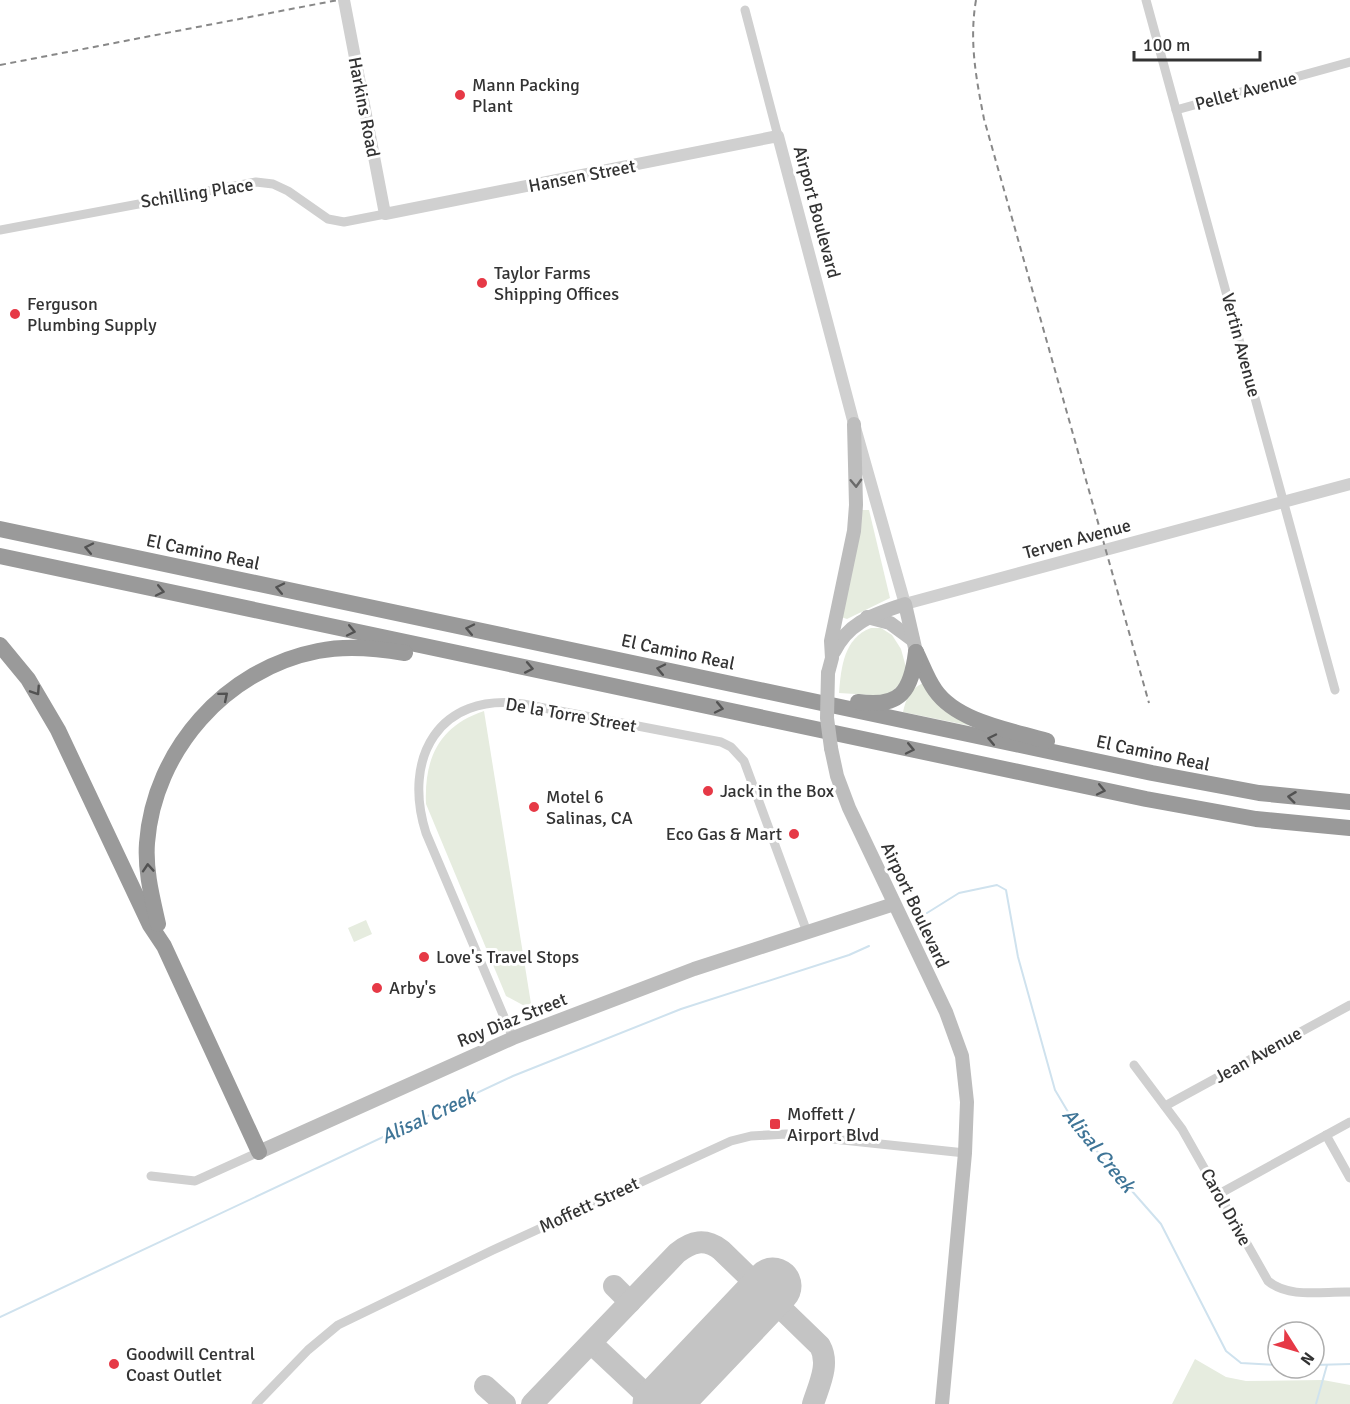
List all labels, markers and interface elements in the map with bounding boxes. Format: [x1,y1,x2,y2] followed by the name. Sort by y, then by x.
[1134,24,1260,62] scale bar
[1143,34,1190,56] text: 100 m
[343,55,385,159] street label: Harkins Road
[1193,67,1299,115] street label: Pellet Avenue
[472,74,580,117] place label: Mann Packing Plant
[453,88,467,102] marker: Mann Packing Plant
[789,143,845,281] street label: Airport Boulevard
[527,155,637,197] street label: Hansen Street
[139,173,255,213] street label: Schilling Place
[494,262,619,305] place label: Taylor Farms Shipping Offices
[475,276,489,290] marker: Taylor Farms Shipping Offices
[1217,291,1265,399] street label: Vertin Avenue
[27,293,157,336] place label: Ferguson Plumbing Supply
[8,307,22,321] marker: Ferguson Plumbing Supply
[849,478,862,487] one-way arrow
[1021,514,1133,564] street label: Terven Avenue
[144,529,262,575] street label: El Camino Real
[84,542,94,555] one-way arrow
[275,582,285,595] one-way arrow
[155,583,165,596] one-way arrow
[466,623,476,636] one-way arrow
[345,624,355,637] one-way arrow
[619,629,737,675] street label: El Camino Real
[523,661,533,674] one-way arrow
[656,663,666,676] one-way arrow
[28,685,40,695] one-way arrow
[217,692,228,703] one-way arrow
[504,693,638,737] street label: De la Torre Street
[714,701,724,714] one-way arrow
[1094,730,1212,776] street label: El Camino Real
[987,733,997,746] one-way arrow
[905,742,915,755] one-way arrow
[720,780,835,802] place label: Jack in the Box
[1096,782,1106,795] one-way arrow
[701,784,715,798] marker: Jack in the Box
[546,786,633,829] place label: Motel 6 Salinas, CA
[1287,791,1296,804] one-way arrow
[527,800,541,814] marker: Motel 6 Salinas, CA
[666,823,782,845] place label: Eco Gas & Mart
[787,827,801,841] marker: Eco Gas & Mart
[876,839,954,971] street label: Airport Boulevard
[141,864,154,873] one-way arrow
[436,946,579,968] place label: Love's Travel Stops
[417,950,431,964] marker: Love's Travel Stops
[389,977,436,999] place label: Arby's
[370,981,384,995] marker: Arby's
[454,988,570,1052] street label: Roy Diaz Street
[1211,1022,1305,1088] street label: Jean Avenue
[377,1083,481,1149] water label: Alisal Creek
[787,1103,879,1146] place label: Moffett / Airport Blvd
[1057,1103,1142,1199] water label: Alisal Creek
[768,1117,782,1131] marker: Moffett / Airport Blvd
[1196,1164,1256,1250] street label: Carol Drive
[536,1172,642,1238] street label: Moffett Street
[1266,1320,1326,1380] north arrow
[126,1343,255,1386] place label: Goodwill Central Coast Outlet
[1296,1348,1319,1369] text: N
[107,1357,121,1371] marker: Goodwill Central Coast Outlet

